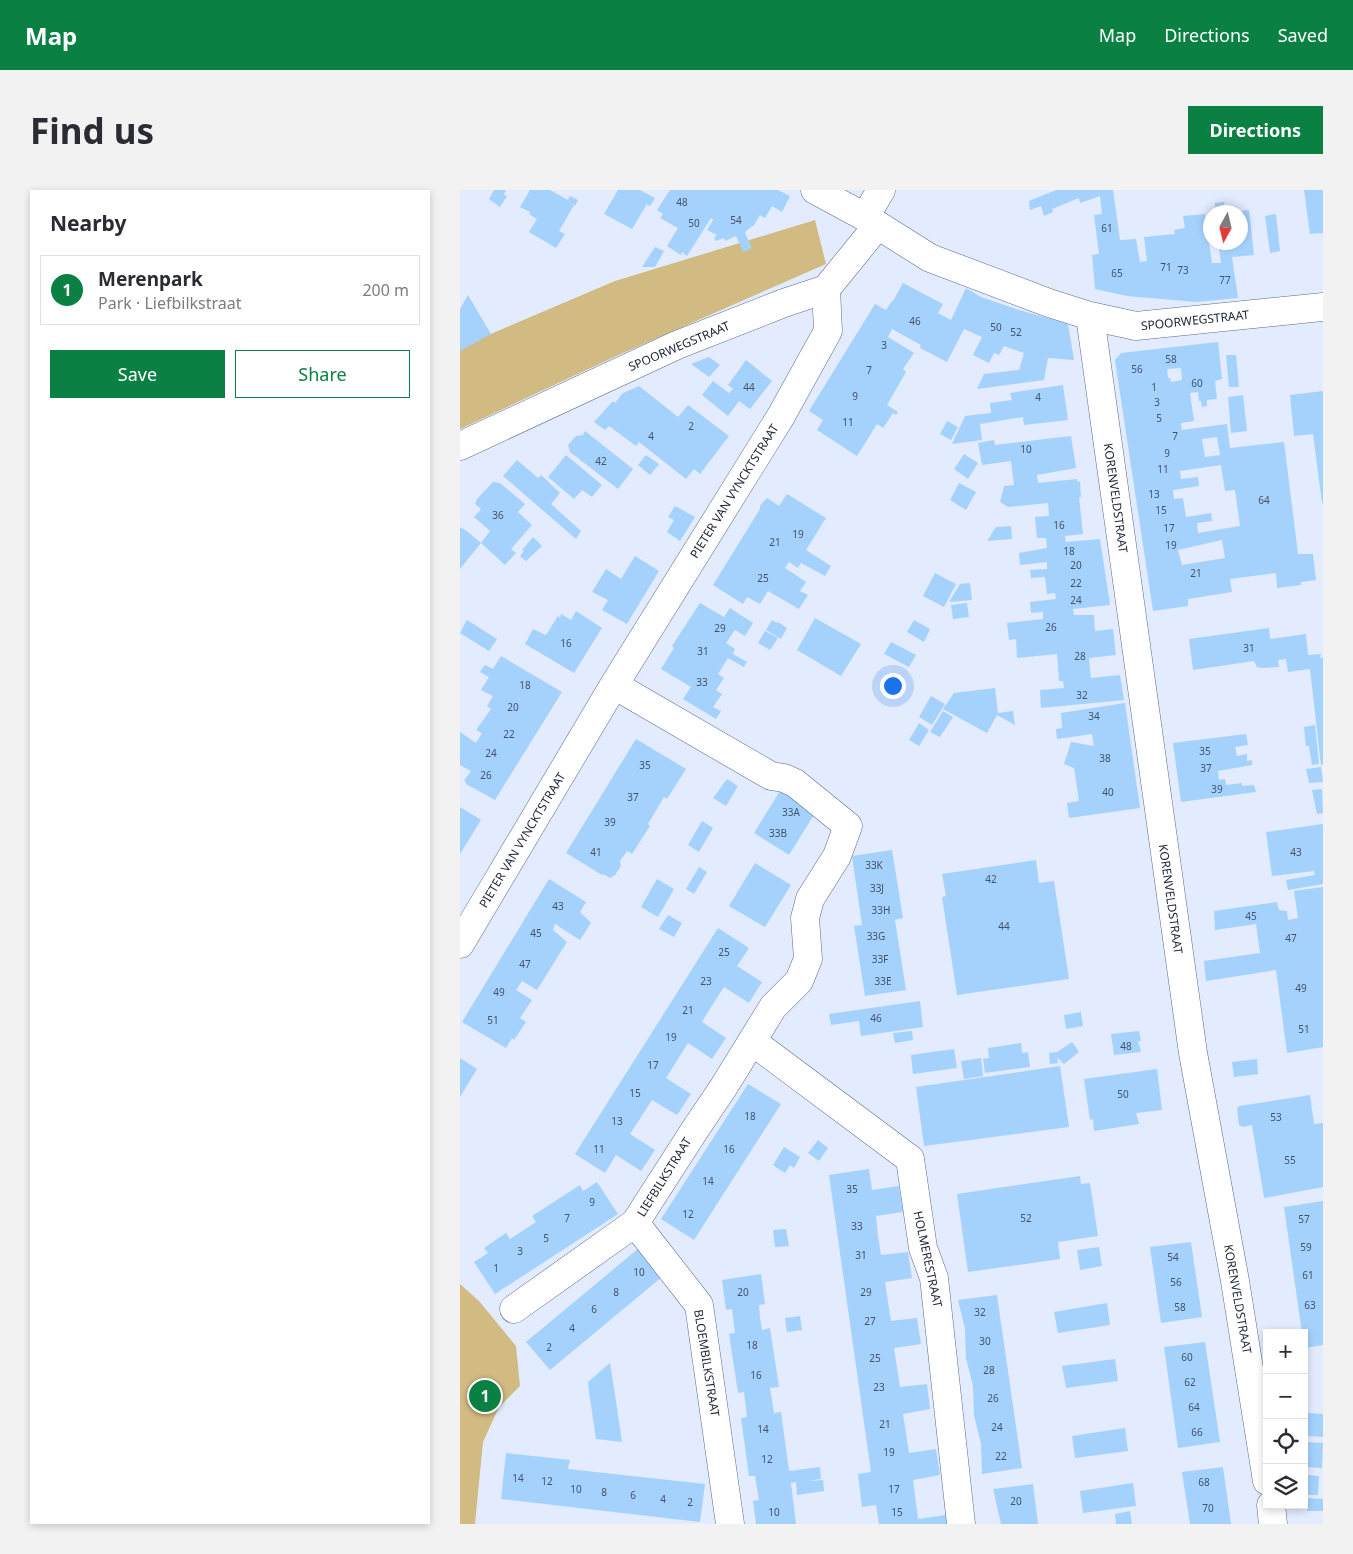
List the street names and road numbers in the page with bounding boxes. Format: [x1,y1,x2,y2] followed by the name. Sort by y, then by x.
[1140,306,1250,334] street label: SPOORWEGSTRAAT
[626,317,733,375] street label: SPOORWEGSTRAAT
[686,420,783,561] street label: PIETER VAN VYNCKTSTRAAT
[1100,442,1132,554] street label: KORENVELDSTRAAT
[475,769,569,911] street label: PIETER VAN VYNCKTSTRAAT
[1155,843,1187,955] street label: KORENVELDSTRAAT
[633,1134,695,1220] street label: LIEFBILKSTRAAT
[909,1209,947,1309] street label: HOLMERESTRAAT
[1220,1243,1256,1355] street label: KORENVELDSTRAAT
[690,1308,724,1418] street label: BLOEMBILKSTRAAT

